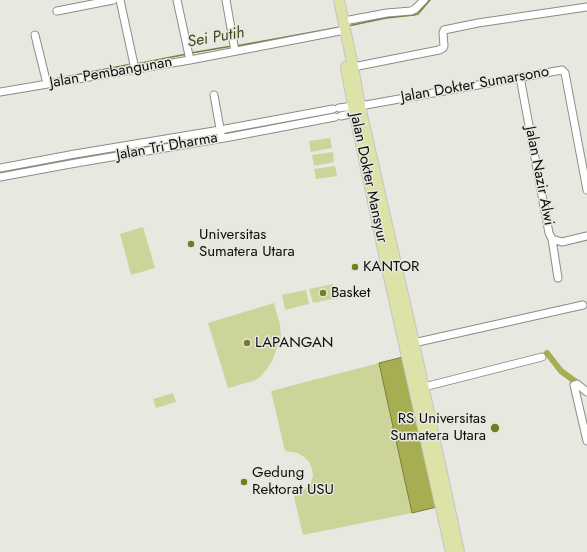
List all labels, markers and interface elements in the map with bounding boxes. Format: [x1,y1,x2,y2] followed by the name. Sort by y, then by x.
[186,24,246,52] water label: Sei Putih
[48,53,174,93] street label: Jalan Pembangunan
[399,63,551,107] street label: Jalan Dokter Sumarsono
[345,111,391,245] street label: Jalan Dokter Mansyur
[521,125,557,227] street label: Jalan Nazir Alwi
[115,129,219,165] street label: Jalan Tri Dharma
[199,226,295,261] place label: Universitas Sumatera Utara
[186,239,196,249] marker: Universitas Sumatera Utara
[363,258,419,276] place label: KANTOR
[350,262,360,272] marker: KANTOR
[331,284,370,302] place label: Basket
[318,288,328,298] marker: Basket
[255,334,333,352] place label: LAPANGAN
[242,338,252,348] marker: LAPANGAN
[390,410,486,445] place label: RS Universitas Sumatera Utara
[489,422,501,434] marker: RS Universitas Sumatera Utara
[252,464,334,499] place label: Gedung Rektorat USU
[239,477,249,487] marker: Gedung Rektorat USU

